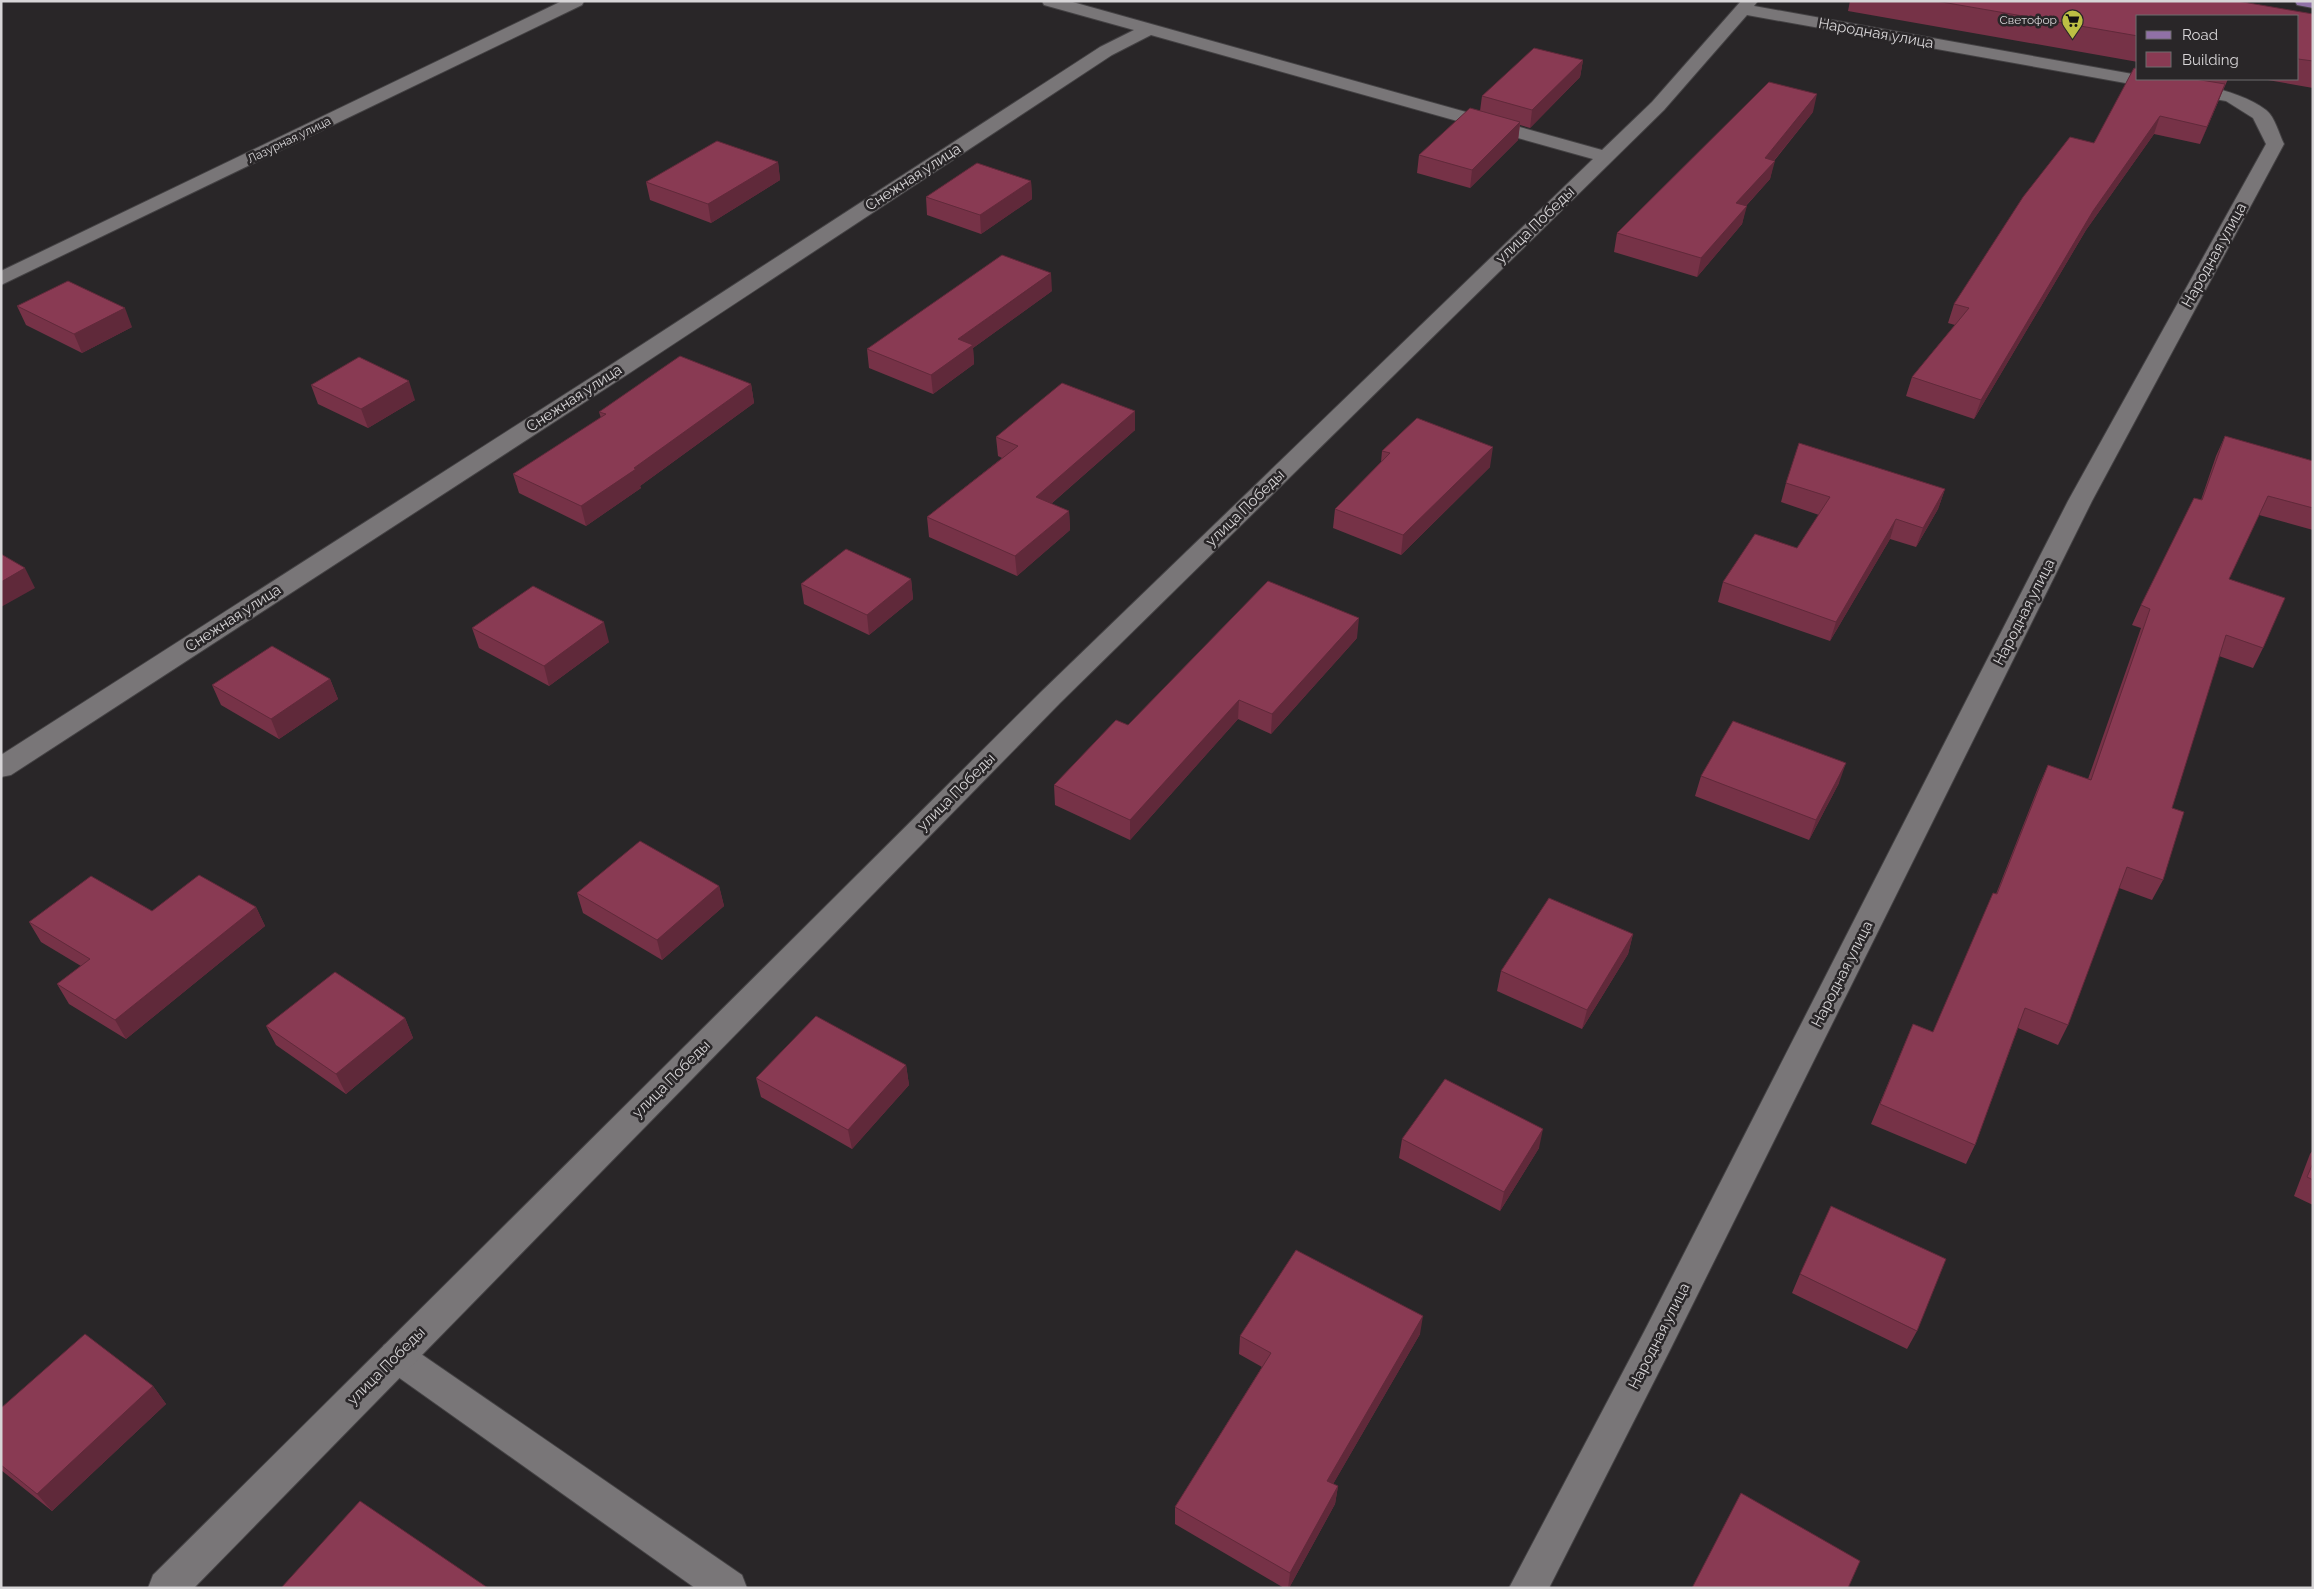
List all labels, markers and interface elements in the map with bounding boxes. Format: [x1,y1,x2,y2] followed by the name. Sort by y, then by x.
[2061,8,2085,39] supermarket icon: Светофор
[2000,13,2057,27] place label: Светофор
[1817,14,1935,52] street label: Народная улица
[2136,15,2299,80] legend
[2182,26,2218,44] text: Road
[2182,51,2239,69] text: Building
[245,114,333,166] street label: Лазурная улица
[862,139,964,215] street label: Снежная улица
[1492,183,1578,267] street label: улица Победы
[2178,200,2250,310] street label: Народная улица
[523,360,625,436] street label: Снежная улица
[1202,466,1288,550] street label: улица Победы
[1990,556,2058,668] street label: Народная улица
[182,580,284,656] street label: Снежная улица
[913,749,999,835] street label: улица Победы
[1808,918,1876,1030] street label: Народная улица
[628,1036,714,1122] street label: улица Победы
[1625,1280,1693,1392] street label: Народная улица
[343,1323,429,1409] street label: улица Победы

